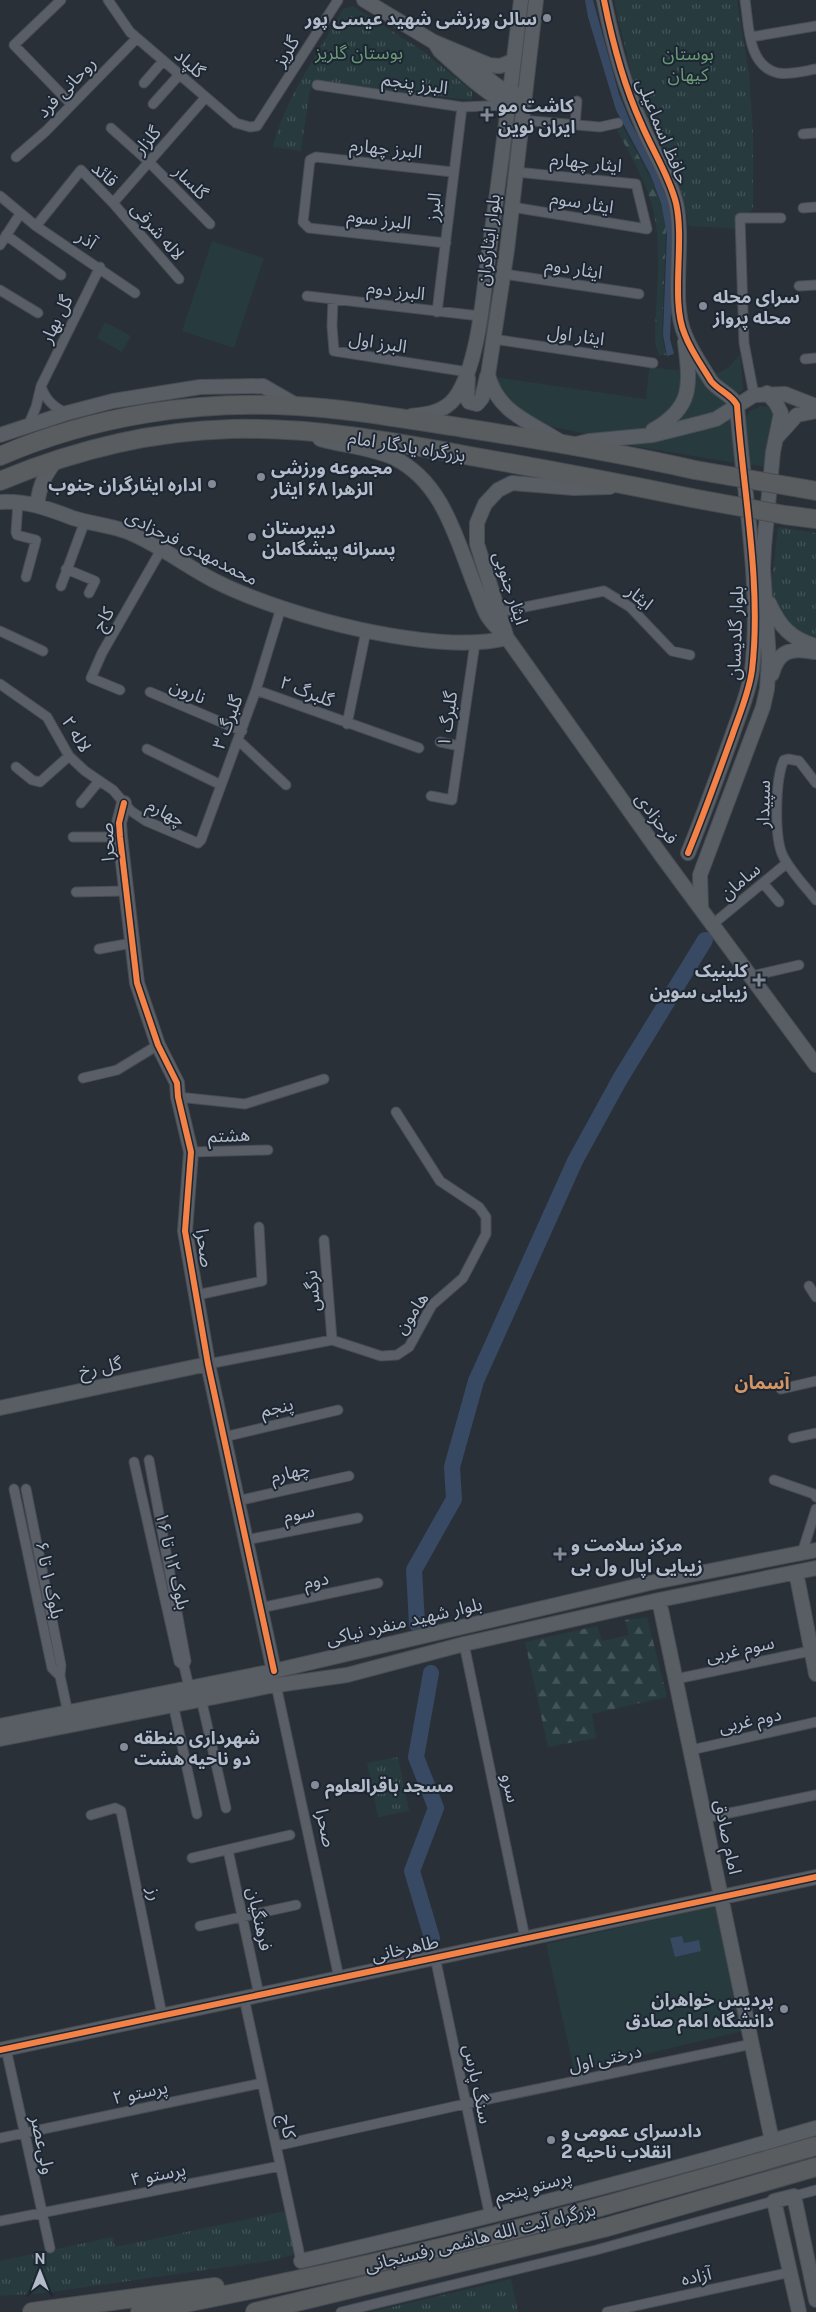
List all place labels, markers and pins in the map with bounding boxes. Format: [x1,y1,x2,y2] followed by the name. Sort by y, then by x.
[304,8,537,30] place label: سالن ورزشی شهید عیسی پور
[541,12,553,24] marker: سالن ورزشی شهید عیسی پور
[498,95,575,138] place label: کاشت مو ایران نوین
[480,108,494,122] marker: کاشت مو ایران نوین
[712,286,800,329] place label: سرای محله محله پرواز
[697,300,709,312] marker: سرای محله محله پرواز
[270,457,393,500] place label: مجموعه ورزشی الزهرا ۶۸ ایثار
[255,471,267,483] marker: مجموعه ورزشی الزهرا ۶۸ ایثار
[48,474,202,496] place label: اداره ایثارگران جنوب
[206,478,218,490] marker: اداره ایثارگران جنوب
[262,517,396,560] place label: دبیرستان پسرانه پیشگامان
[246,531,258,543] marker: دبیرستان پسرانه پیشگامان
[650,960,749,1003] place label: کلینیک زیبایی سوین
[752,973,766,987] marker: کلینیک زیبایی سوین
[571,1534,703,1577] place label: مرکز سلامت و زیبایی اپال ول بی
[553,1547,567,1561] marker: مرکز سلامت و زیبایی اپال ول بی
[134,1727,260,1769] place label: شهرداری منطقه دو ناحیه هشت
[118,1741,130,1753] marker: شهرداری منطقه دو ناحیه هشت
[325,1775,454,1799] place label: مسجد باقرالعلوم
[309,1779,321,1791] marker: مسجد باقرالعلوم
[626,1989,774,2034] place label: پردیس خواهران دانشگاه امام صادق
[778,2003,790,2015] marker: پردیس خواهران دانشگاه امام صادق
[561,2120,702,2162] place label: دادسرای عمومی و انقلاب ناحیه 2
[545,2134,557,2146] marker: دادسرای عمومی و انقلاب ناحیه 2

